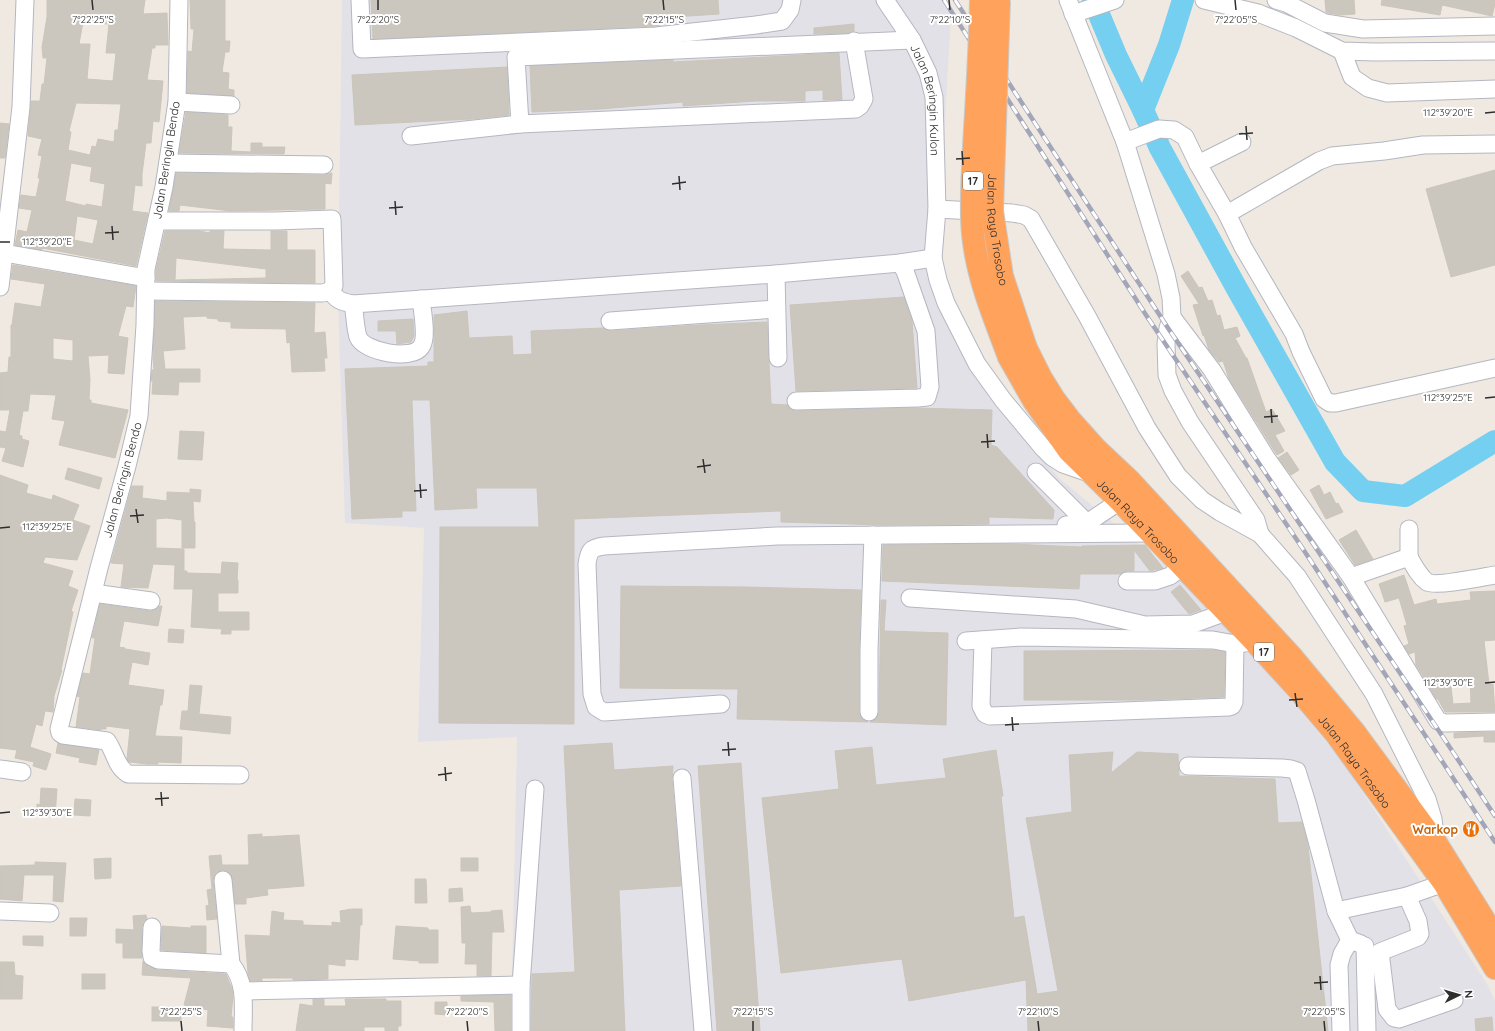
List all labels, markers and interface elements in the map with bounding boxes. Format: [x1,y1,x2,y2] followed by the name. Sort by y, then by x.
[72,13,114,26] text: 7°22'25"S
[357,13,400,26] text: 7°22'20"S
[644,13,684,26] text: 7°22'15"S
[930,13,971,26] text: 7°22'10"S
[1215,13,1258,26] text: 7°22'05"S
[908,41,943,156] street label: Jalan Beringin Kulon
[149,100,183,220] street label: Jalan Beringin Bendo
[1423,106,1473,119] text: 112°39'20"E
[963,172,983,190] road number: 17
[984,173,1012,287] street label: Jalan Raya Trosobo
[22,235,72,248] text: 112°39'20"E
[1423,391,1473,404] text: 112°39'25"E
[99,420,145,540] street label: Jalan Beringin Bendo
[1094,475,1183,566] street label: Jalan Raya Trosobo
[22,520,72,533] text: 112°39'25"E
[1254,643,1274,661] road number: 17
[1423,676,1473,689] text: 112°39'30"E
[1315,711,1395,811] street label: Jalan Raya Trosobo
[22,806,72,819] text: 112°39'30"E
[1461,819,1481,839] restaurant icon: Warkop
[1412,822,1458,837] place label: Warkop
[1439,975,1479,1015] north arrow
[1462,989,1476,999] text: N
[160,1005,202,1018] text: 7°22'25"S
[446,1005,489,1018] text: 7°22'20"S
[733,1005,773,1018] text: 7°22'15"S
[1018,1005,1059,1018] text: 7°22'10"S
[1303,1005,1346,1018] text: 7°22'05"S

